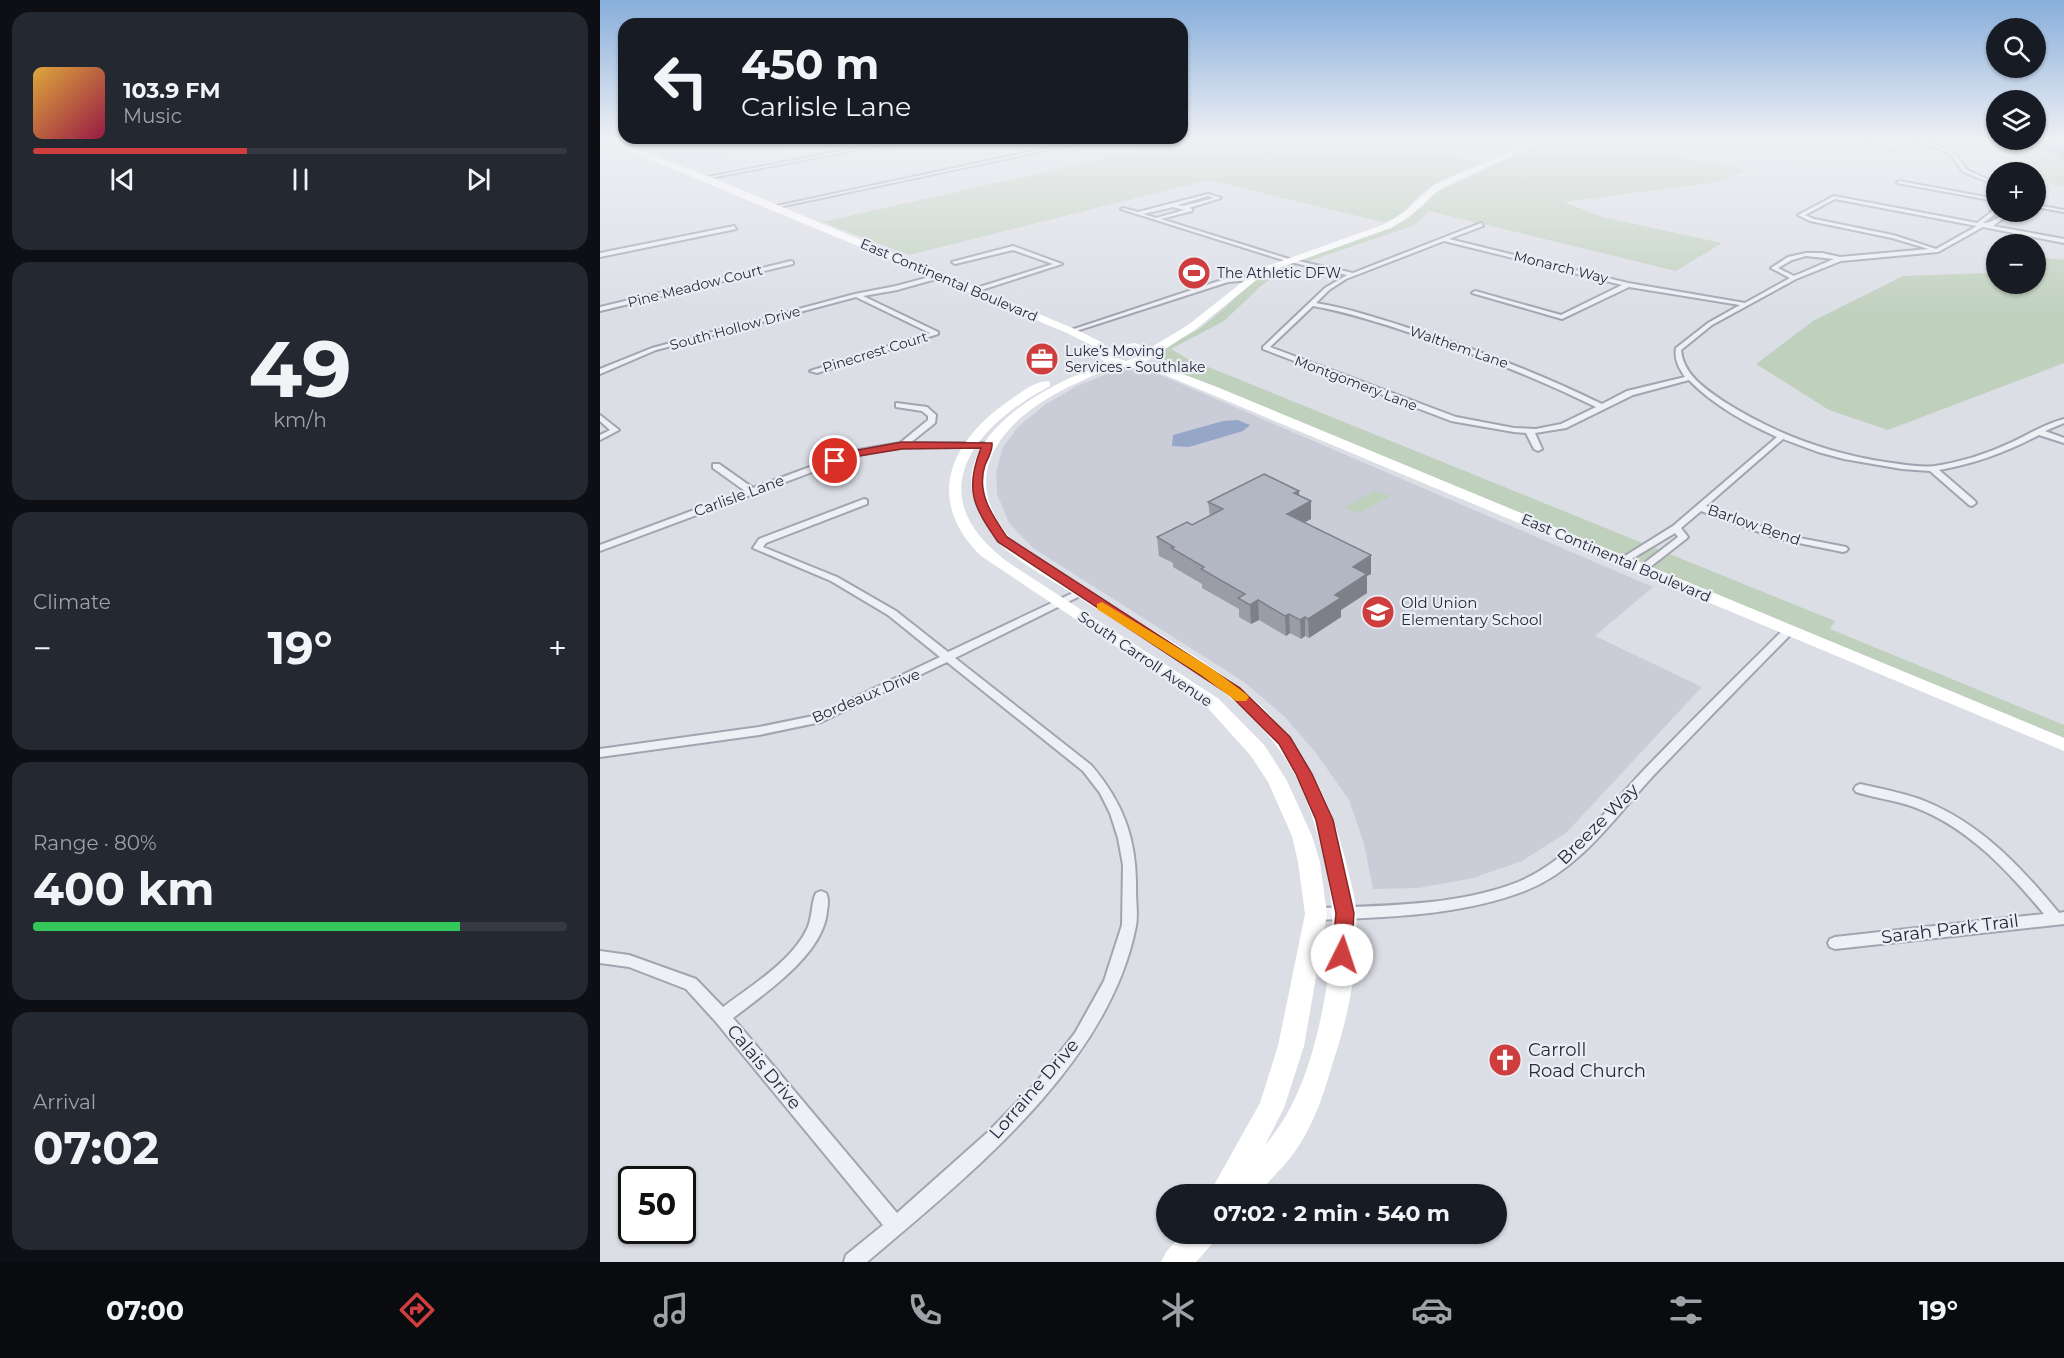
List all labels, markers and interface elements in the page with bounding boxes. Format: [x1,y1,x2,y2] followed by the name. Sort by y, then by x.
[1986,18,2046,294] map controls
[1986,18,2046,78] button: search
[741,38,879,90] text: 450 m
[642,42,720,120] icon: left
[123,77,220,104] text: 103.9 FM
[741,90,911,123] text: Carlisle Lane
[1986,90,2046,150] button: layers
[123,104,182,128] text: Music
[1986,162,2046,222] button: +
[106,163,139,196] icon: previous
[284,163,317,196] icon: pause
[462,163,495,196] icon: next
[858,234,1040,326] street label: East Continental Boulevard
[1986,234,2046,294] button: −
[1512,247,1610,288] street label: Monarch Way
[1176,255,1212,291] sports icon: The Athletic DFW
[626,260,765,312] street label: Pine Meadow Court
[1217,264,1341,282] place label: The Athletic DFW
[668,302,802,354] street label: South Hollow Drive
[248,321,352,417] text: 49
[1407,322,1511,372] street label: Walthem Lane
[820,327,930,377] street label: Pinecrest Court
[1024,341,1060,377] office icon: Luke’s Moving Services - Southlake
[1065,342,1205,376] place label: Luke’s Moving Services - Southlake
[1292,351,1420,415] street label: Montgomery Lane
[273,408,327,432] text: km/h
[809,435,860,486] pin
[818,444,851,477] icon: arrive
[691,470,787,521] street label: Carlisle Lane
[1705,500,1803,549] street label: Barlow Bend
[1518,509,1714,606] street label: East Continental Boulevard
[33,590,111,614] text: Climate
[1401,593,1542,629] place label: Old Union Elementary School
[1360,594,1396,630] school or university icon: Old Union Elementary School
[1074,607,1216,711] street label: South Carroll Avenue
[267,620,333,675] text: 19°
[33,628,52,668] text: −
[548,628,567,668] text: +
[809,664,923,727] street label: Bordeaux Drive
[1553,779,1643,869] street label: Breeze Way
[33,831,157,855] text: Range · 80%
[33,861,214,916] text: 400 km
[1880,910,2020,948] street label: Sarah Park Trail
[1310,923,1374,987] position arrow
[722,1020,806,1114] street label: Calais Drive
[984,1034,1084,1144] street label: Lorraine Drive
[1528,1039,1646,1082] place label: Carroll Road Church
[1487,1042,1523,1078] church icon: Carroll Road Church
[33,1090,96,1114] text: Arrival
[33,1120,159,1175] text: 07:02
[618,1166,696,1244] speed limit sign: 50
[1213,1200,1450,1227] text: 07:02 · 2 min · 540 m
[396,1289,438,1331] icon: directions
[650,1289,692,1331] icon: music
[904,1289,946,1331] icon: phone
[1157,1289,1199,1331] icon: climate
[1411,1289,1453,1331] icon: car
[1665,1289,1707,1331] icon: filters
[106,1294,184,1327] text: 07:00
[1919,1294,1958,1327] text: 19°

